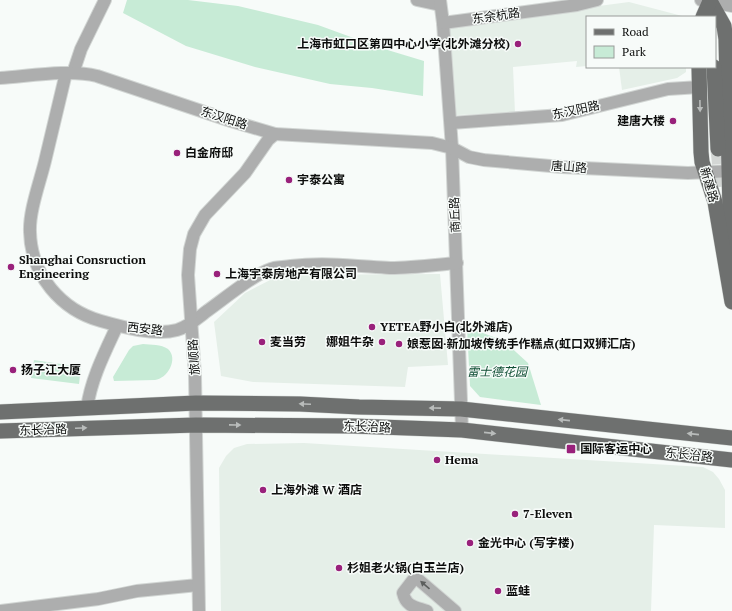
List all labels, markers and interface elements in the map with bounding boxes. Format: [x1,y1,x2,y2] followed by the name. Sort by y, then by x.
[471,5,521,26] street label: 东余杭路
[586,16,716,68] legend
[622,24,649,39] text: Road
[297,36,510,51] place label: 上海市虹口区第四中心小学(北外滩分校)
[513,39,523,49] marker: 上海市虹口区第四中心小学(北外滩分校)
[622,44,647,59] text: Park
[551,97,601,122] street label: 东汉阳路
[697,100,703,113] one-way arrow
[199,103,249,132] street label: 东汉阳路
[617,113,665,128] place label: 建唐大楼
[668,116,678,126] marker: 建唐大楼
[185,145,233,160] place label: 白金府邸
[172,148,182,158] marker: 白金府邸
[551,158,588,175] street label: 唐山路
[697,165,722,204] street label: 新建路
[297,172,345,187] place label: 宇泰公寓
[284,175,294,185] marker: 宇泰公寓
[446,197,463,233] street label: 商丘路
[19,252,146,281] place label: Shanghai Consruction Engineering
[6,262,16,272] marker: Shanghai Consruction Engineering
[225,266,357,281] place label: 上海宇泰房地产有限公司
[212,269,222,279] marker: 上海宇泰房地产有限公司
[126,319,164,338] street label: 西安路
[380,319,513,334] place label: YETEA野小白(北外滩店)
[367,322,377,332] marker: YETEA野小白(北外滩店)
[270,334,306,349] place label: 麦当劳
[326,334,374,349] place label: 娜姐牛杂
[407,336,636,351] place label: 娘惹囡·新加坡传统手作糕点(虹口双狮汇店)
[257,337,267,347] marker: 麦当劳
[377,337,387,347] marker: 娜姐牛杂
[185,339,202,376] street label: 旅顺路
[394,339,404,349] marker: 娘惹囡·新加坡传统手作糕点(虹口双狮汇店)
[21,362,81,377] place label: 扬子江大厦
[467,364,529,379] park label: 雷士德花园
[8,365,18,375] marker: 扬子江大厦
[299,401,311,408] one-way arrow
[428,405,441,411] one-way arrow
[558,417,570,424] one-way arrow
[343,418,391,435] street label: 东长治路
[19,421,67,438] street label: 东长治路
[229,422,242,428] one-way arrow
[75,425,87,432] one-way arrow
[484,430,496,437] one-way arrow
[687,430,699,437] one-way arrow
[580,441,652,456] place label: 国际客运中心
[565,443,577,455] marker: 国际客运中心
[664,445,714,464] street label: 东长治路
[445,452,479,467] place label: Hema
[432,455,442,465] marker: Hema
[271,482,362,497] place label: 上海外滩 W 酒店
[258,485,268,495] marker: 上海外滩 W 酒店
[523,506,573,521] place label: 7-Eleven
[510,509,520,519] marker: 7-Eleven
[478,535,574,550] place label: 金光中心 (写字楼)
[465,538,475,548] marker: 金光中心 (写字楼)
[347,560,464,575] place label: 杉姐老火锅(白玉兰店)
[334,563,344,573] marker: 杉姐老火锅(白玉兰店)
[420,581,431,590] one-way arrow
[506,583,530,598] place label: 蓝蛙
[493,586,503,596] marker: 蓝蛙

